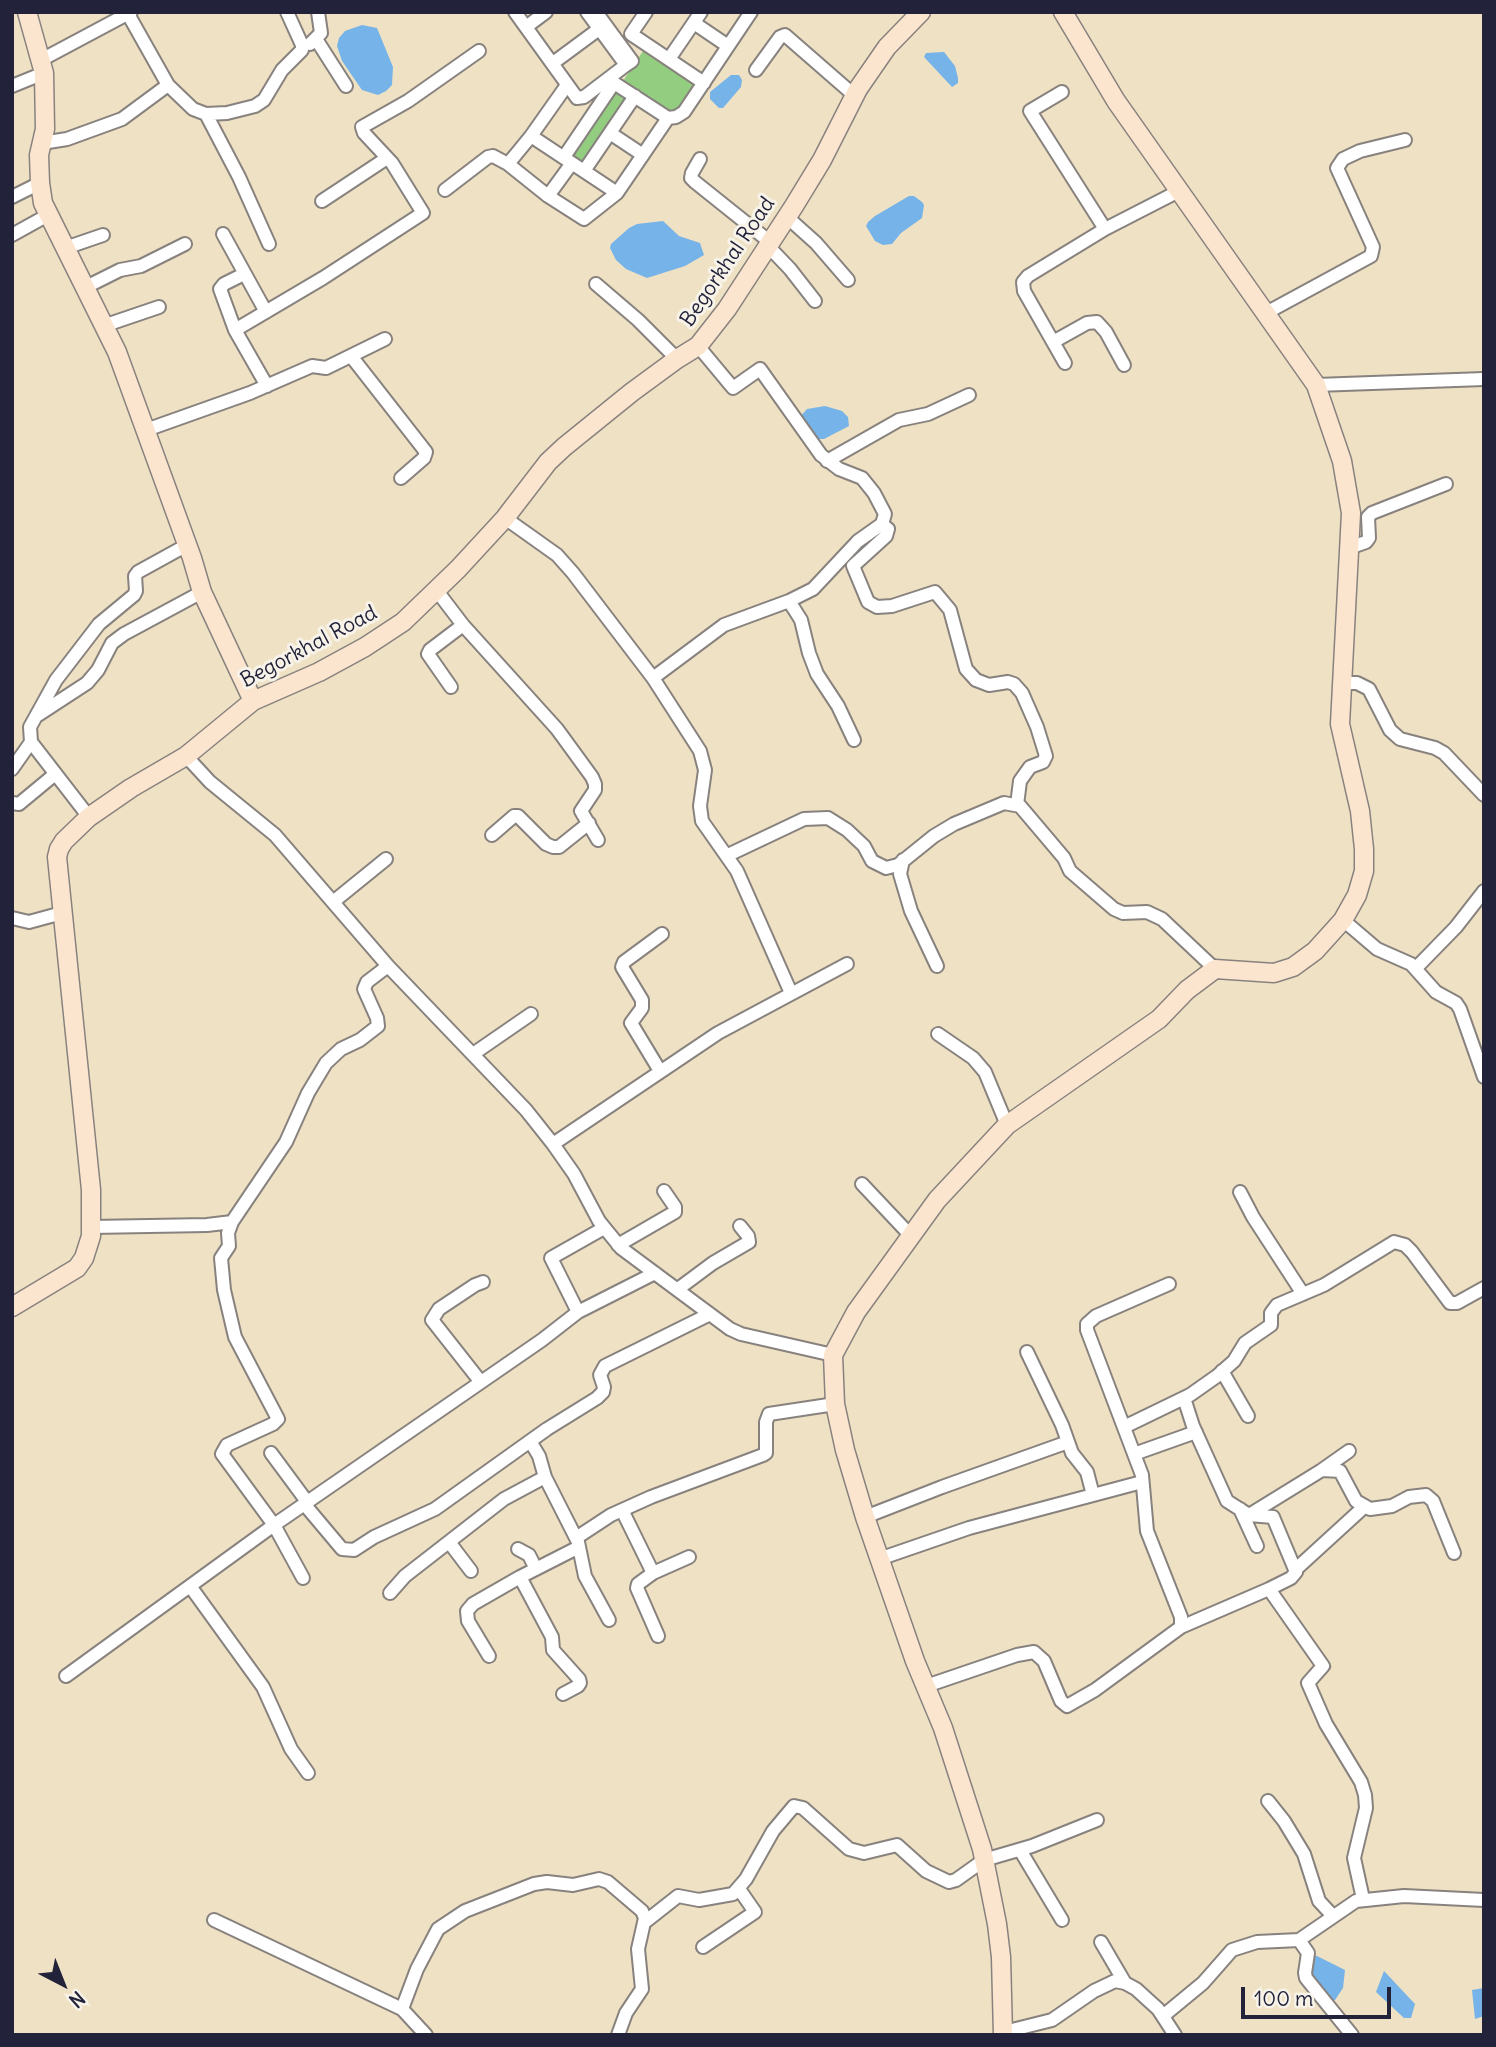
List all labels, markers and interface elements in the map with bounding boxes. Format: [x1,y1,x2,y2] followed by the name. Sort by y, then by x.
[675,192,781,332] street label: Begorkhal Road
[236,600,382,694] street label: Begorkhal Road
[28,1949,98,2019] north arrow
[1244,1974,1394,2018] scale bar
[1254,1985,1313,2012] text: 100 m
[64,1986,90,2013] text: N

